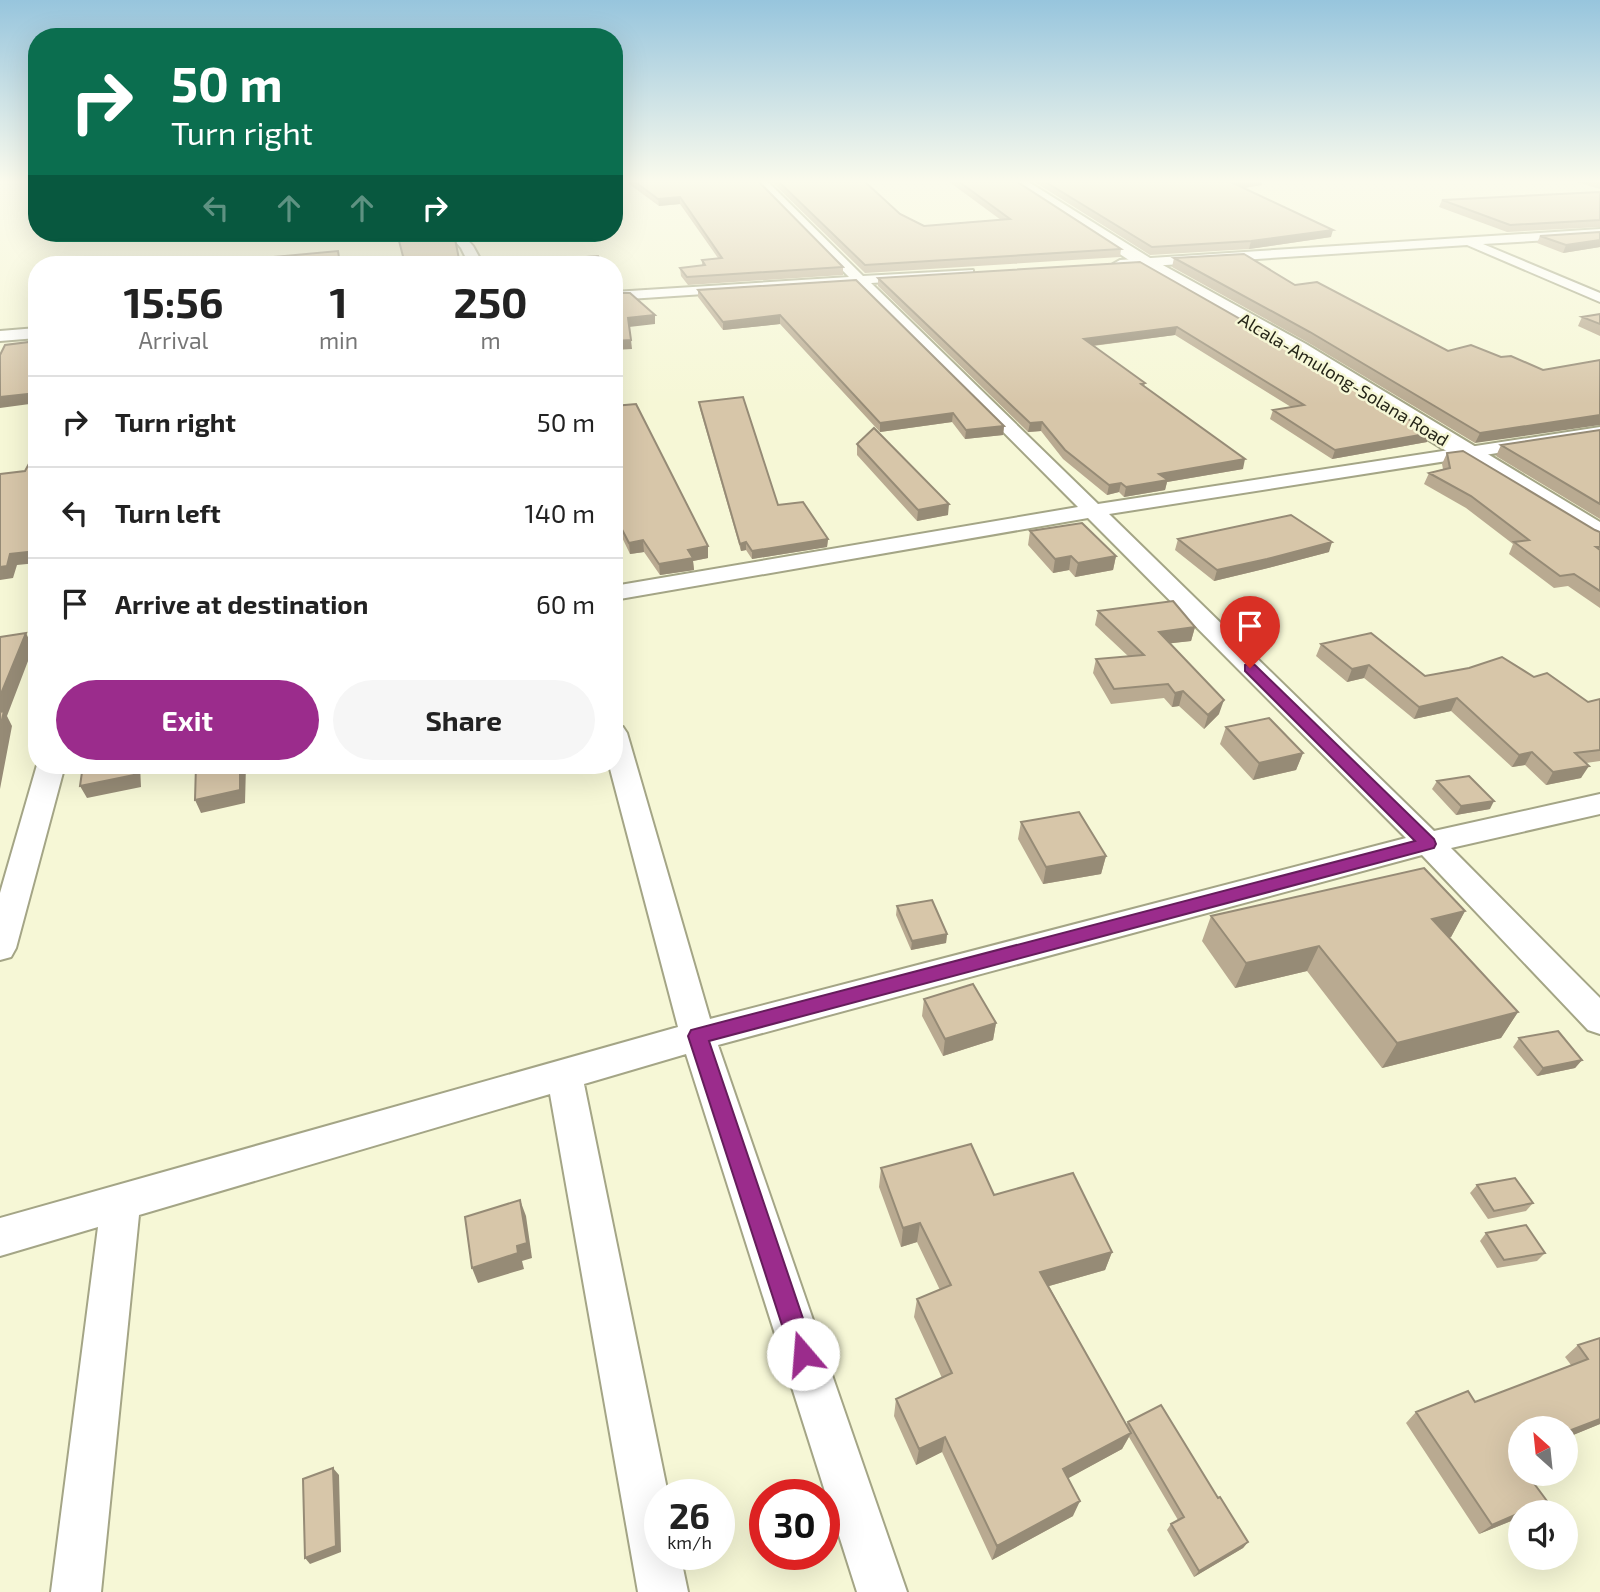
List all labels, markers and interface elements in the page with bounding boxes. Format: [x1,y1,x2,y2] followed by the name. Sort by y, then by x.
[171,53,283,112] text: 50 m
[56,56,147,147] icon: right
[171,113,313,151] text: Turn right
[197,189,235,227] icon: left
[270,189,308,227] icon: ahead
[343,189,381,227] icon: ahead
[416,189,454,227] icon: right
[123,276,223,326] text: 15:56
[329,276,348,326] text: 1
[453,276,528,326] text: 250
[1235,307,1453,451] street label: Alcala-Amulong-Solana Road
[138,326,208,354] text: Arrival
[319,326,358,354] text: min
[480,326,501,354] text: m
[56,403,94,441] icon: right
[115,406,236,437] text: Turn right
[537,406,595,437] text: 50 m
[56,494,94,532] icon: left
[115,497,221,528] text: Turn left
[524,497,595,528] text: 140 m
[56,585,94,623] icon: arrive
[115,588,368,619] text: Arrive at destination
[536,588,595,619] text: 60 m
[1220,596,1280,668] pin
[1231,607,1269,645] icon: arrive
[56,680,319,760] button: Exit
[333,680,595,760] button: Share
[766,1317,840,1391] position arrow
[1508,1416,1578,1486] north arrow
[1508,1416,1578,1570] map controls
[749,1479,840,1570] speed limit sign: 30
[669,1494,710,1536] text: 26
[1508,1500,1578,1570] button: sound
[667,1531,712,1553] text: km/h

